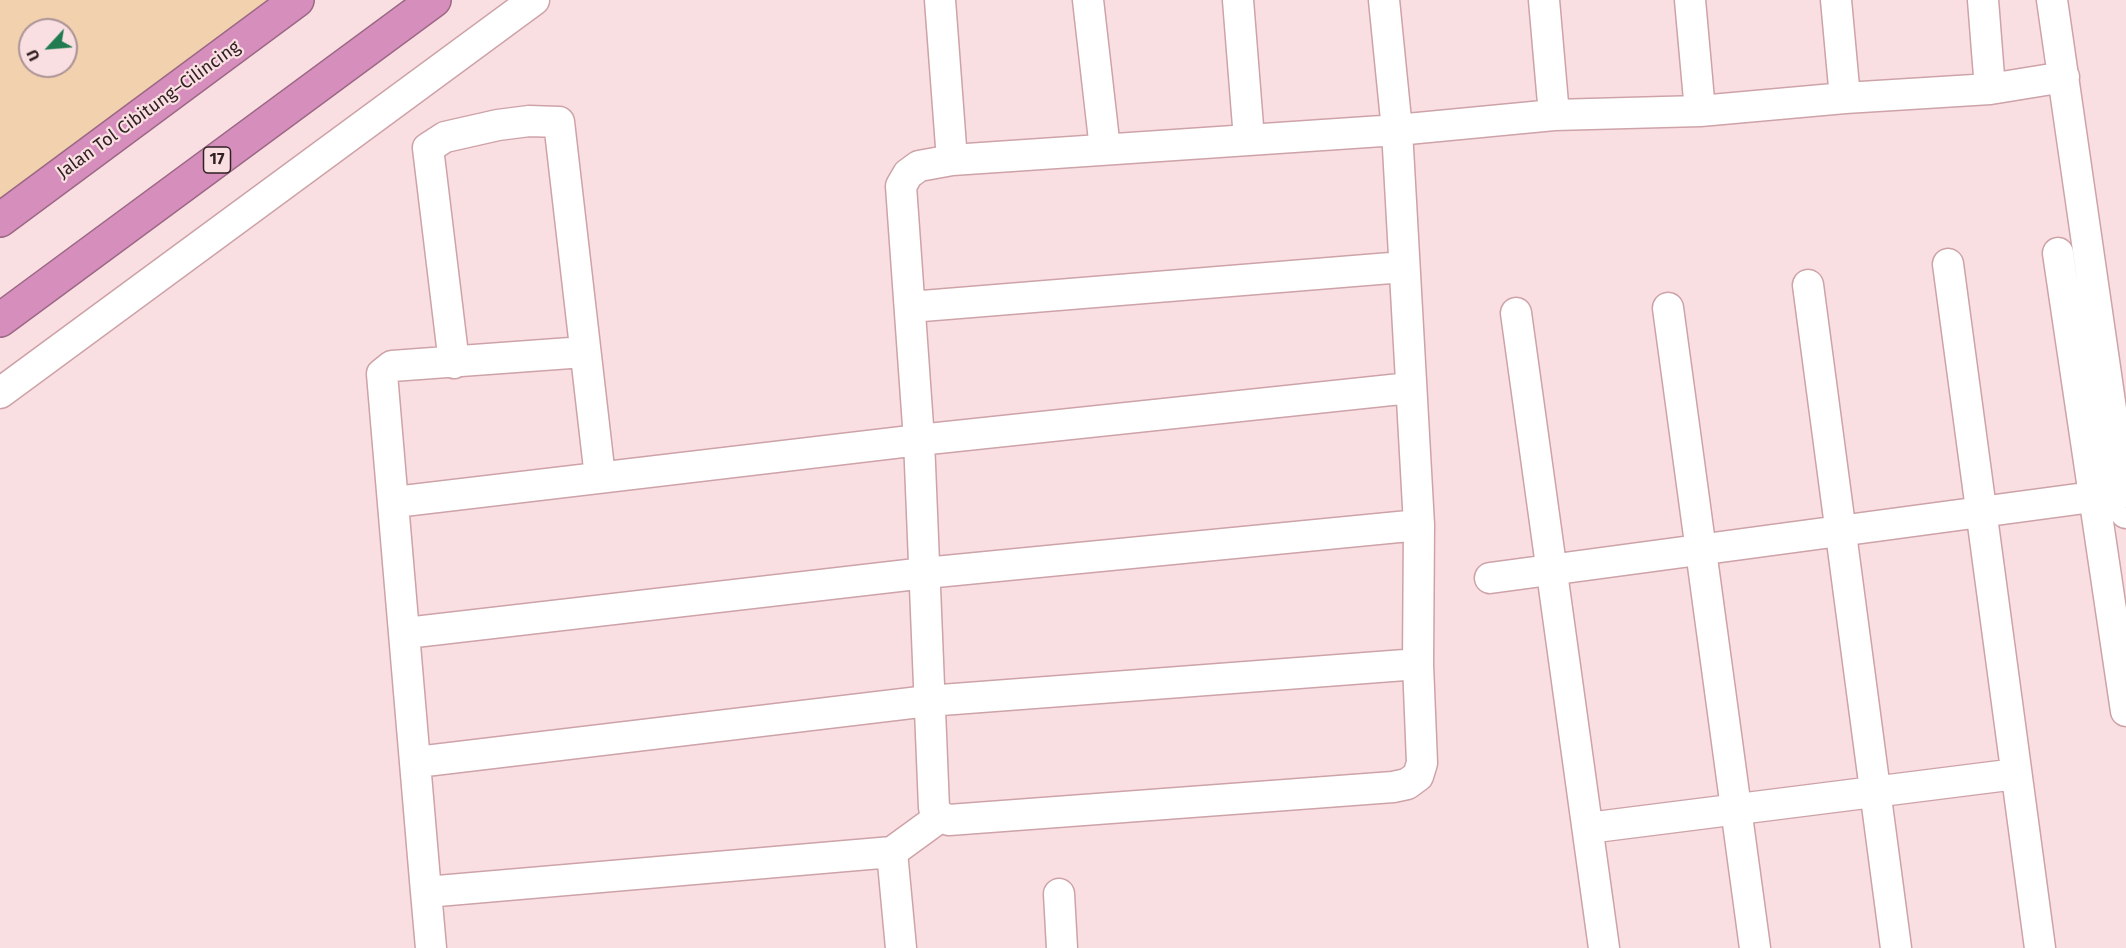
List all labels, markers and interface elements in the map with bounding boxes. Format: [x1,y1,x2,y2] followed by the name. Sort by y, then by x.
[18,18,78,78] north arrow
[53,36,245,184] street label: Jalan Tol Cibitung–Cilincing
[22,46,44,64] text: U
[204,147,230,173] road number: 17

